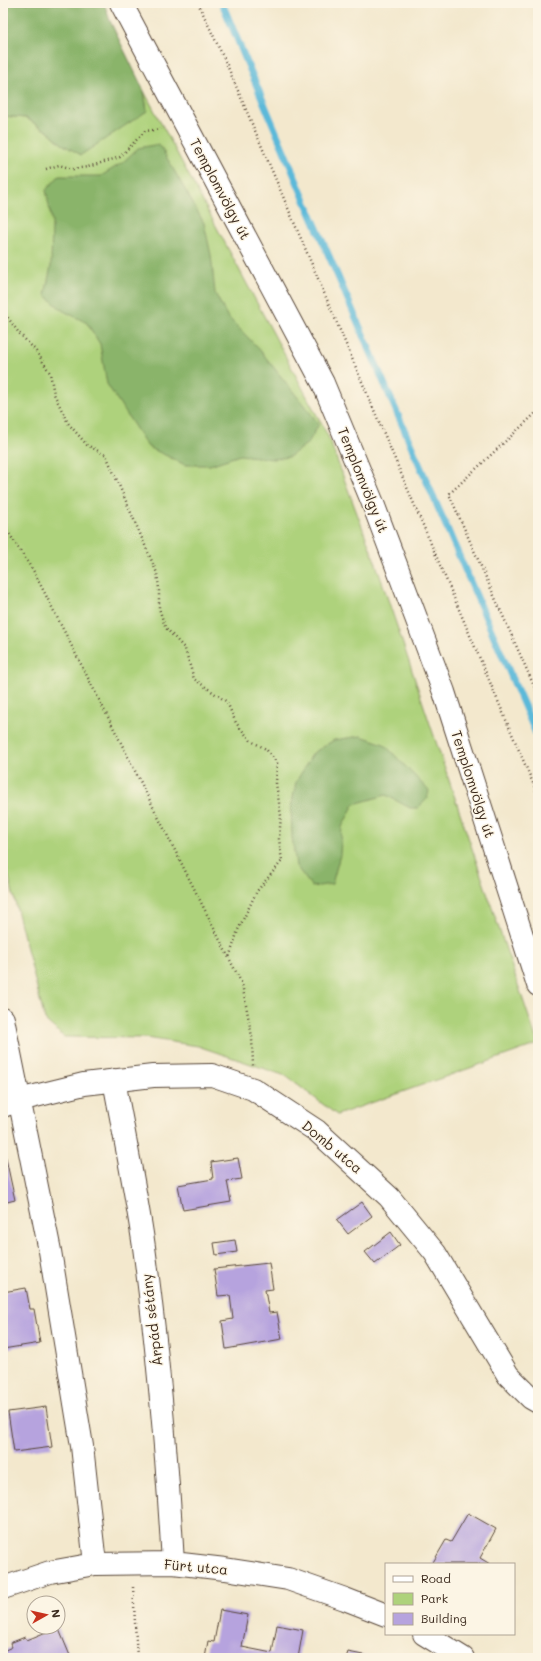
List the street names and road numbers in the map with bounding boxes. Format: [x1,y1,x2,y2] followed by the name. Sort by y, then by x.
[186,135,255,243] street label: Templomvölgy út
[334,424,393,535] street label: Templomvölgy út
[447,728,500,840] street label: Templomvölgy út
[298,1116,366,1177] street label: Domb utca
[136,1273,167,1367] street label: Árpád sétány
[163,1554,229,1579] street label: Fürt utca

